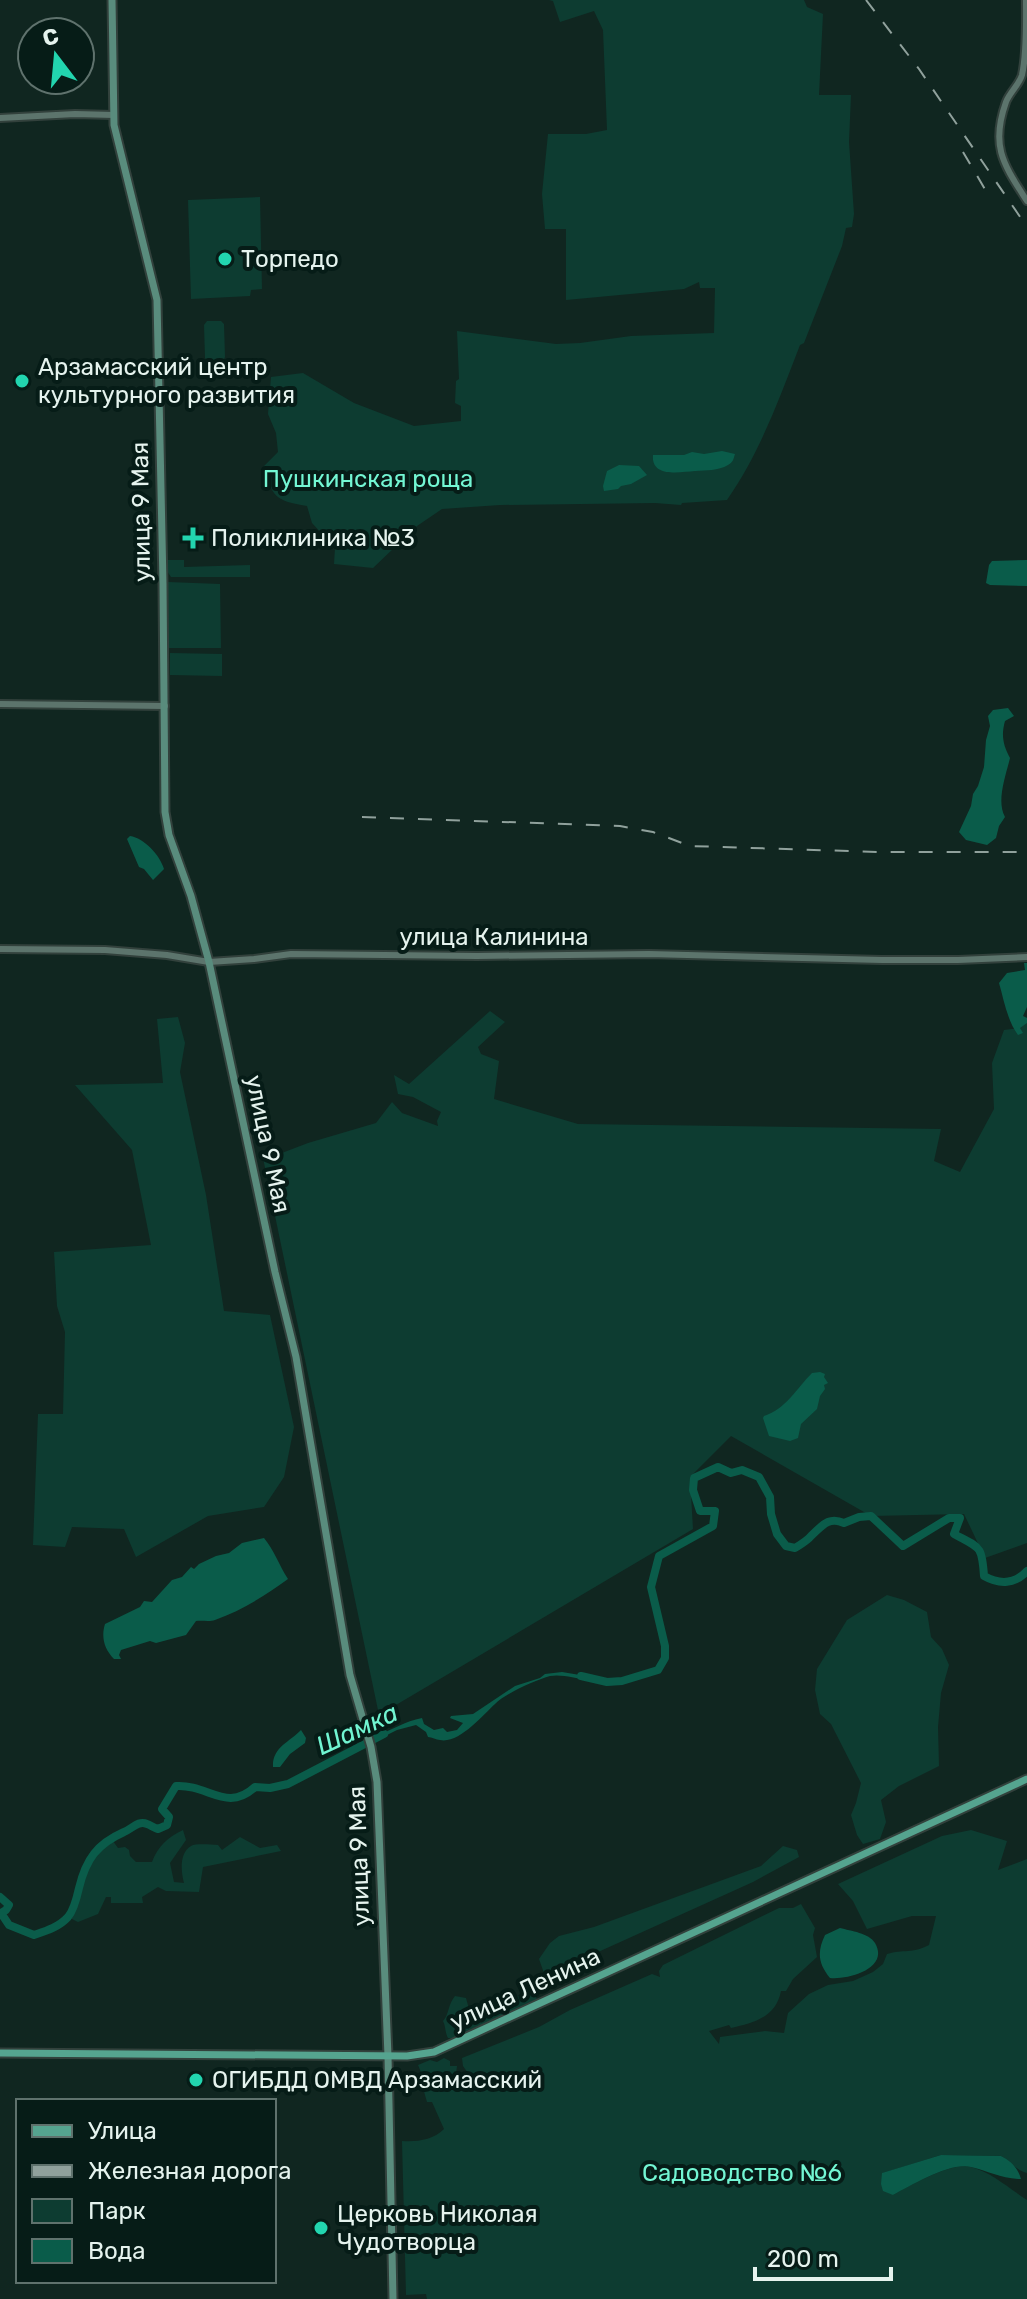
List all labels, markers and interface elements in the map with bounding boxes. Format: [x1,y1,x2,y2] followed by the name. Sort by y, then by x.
[16,16,96,96] north arrow
[39,22,62,52] text: С
[241,245,339,273] place label: Торпедо
[216,250,234,268] marker: Торпедо
[38,353,295,409] place label: Арзамасский центр культурного развития
[13,372,31,390] marker: Арзамасский центр культурного развития
[126,442,156,582] street label: улица 9 Мая
[263,465,473,493] park label: Пушкинская роща
[211,524,415,552] place label: Поликлиника №3
[182,527,204,549] marker: Поликлиника №3
[399,923,589,951] street label: улица Калинина
[240,1072,296,1216] street label: улица 9 Мая
[311,1697,403,1762] water label: Шамка
[343,1785,375,1927] street label: улица 9 Мая
[446,1942,604,2036] street label: улица Ленина
[212,2066,542,2094] place label: ОГИБДД ОМВД Арзамасский
[187,2071,205,2089] marker: ОГИБДД ОМВД Арзамасский
[16,2099,276,2283] legend
[88,2117,157,2145] text: Улица
[88,2157,291,2185] text: Железная дорога
[642,2159,842,2187] park label: Садоводство №6
[88,2197,146,2225] text: Парк
[337,2200,538,2256] place label: Церковь Николая Чудотворца
[312,2219,330,2237] marker: Церковь Николая Чудотворца
[755,2231,891,2281] scale bar
[88,2237,145,2265] text: Вода
[767,2245,839,2273] text: 200 m

